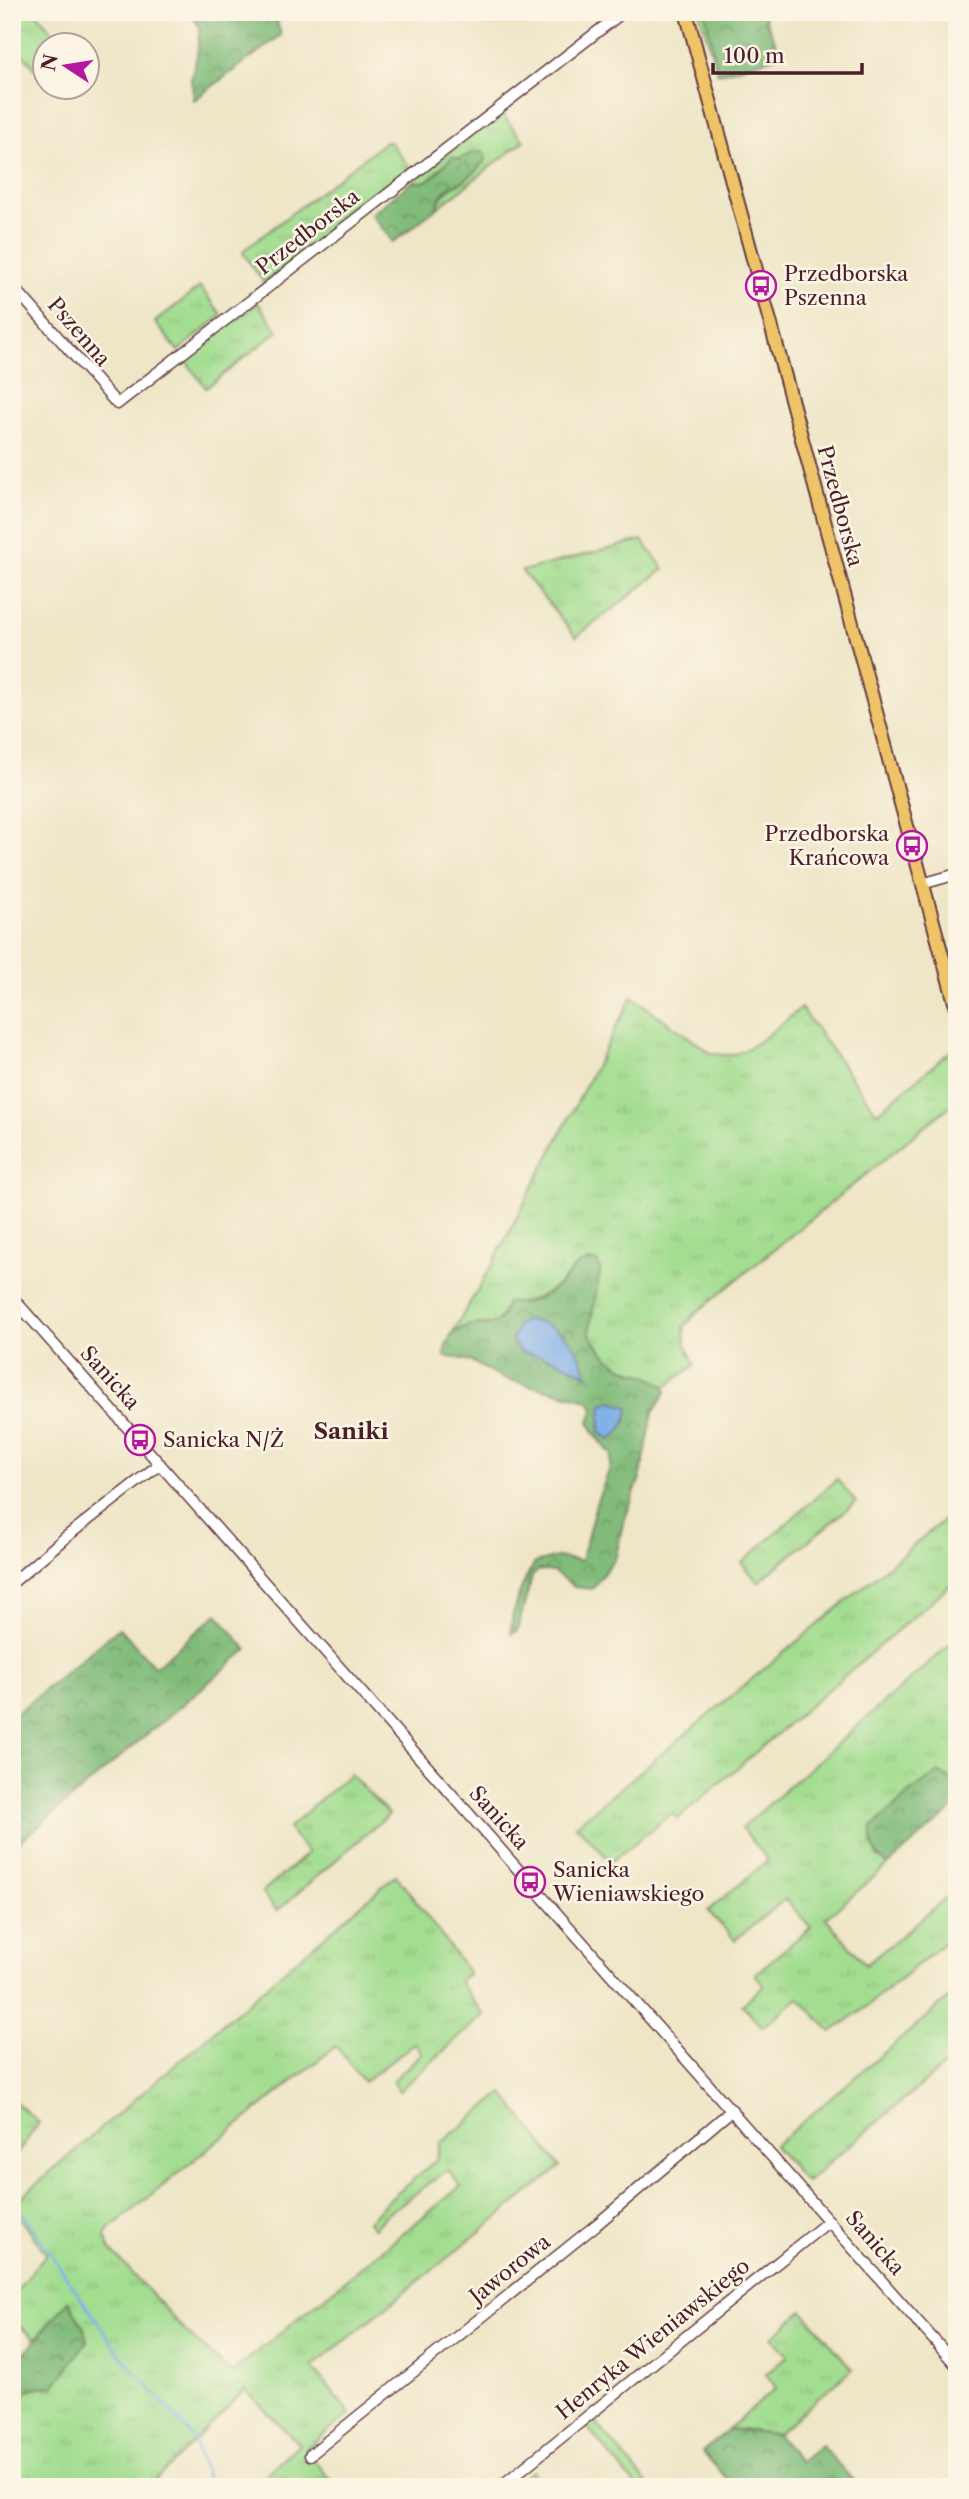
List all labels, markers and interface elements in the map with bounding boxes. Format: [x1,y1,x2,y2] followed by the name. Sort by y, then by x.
[32,32,102,102] north arrow
[713,32,862,76] scale bar
[724,43,785,68] text: 100 m
[37,52,63,73] text: N
[251,183,365,280] street label: Przedborska
[784,261,909,310] place label: Przedborska Pszenna
[744,269,778,303] bus stop icon: Przedborska Pszenna
[43,292,117,372] street label: Pszenna
[812,443,869,570] street label: Przedborska
[765,821,890,870] place label: Przedborska Krańcowa
[895,829,929,863] bus stop icon: Przedborska Krańcowa
[75,1341,146,1415] street label: Sanicka
[313,1417,389,1445] district label: Saniki
[123,1423,157,1457] bus stop icon: Sanicka N/Ż
[163,1427,284,1452] place label: Sanicka N/Ż
[464,1781,535,1855] street label: Sanicka
[552,1857,704,1906] place label: Sanicka Wieniawskiego
[513,1865,547,1899] bus stop icon: Sanicka Wieniawskiego
[841,2205,911,2281] street label: Sanicka
[462,2228,556,2310] street label: Jaworowa
[551,2253,754,2424] street label: Henryka Wieniawskiego

